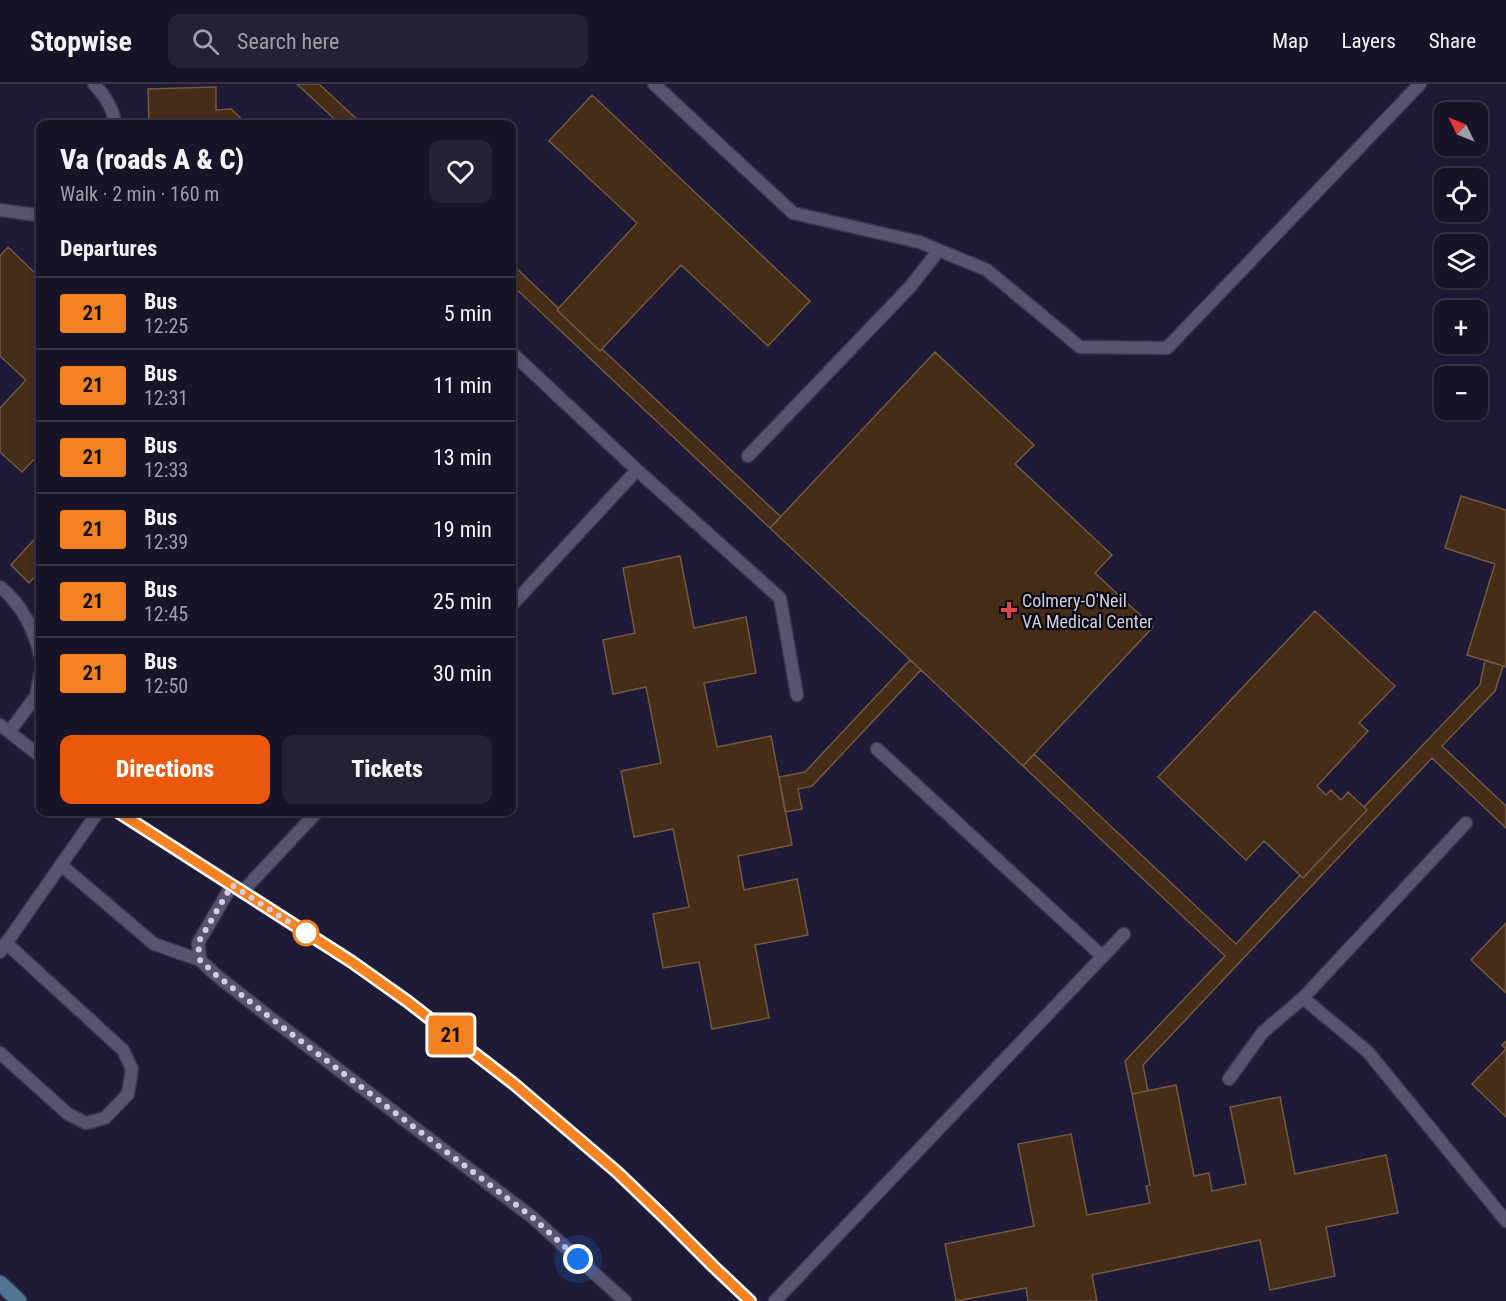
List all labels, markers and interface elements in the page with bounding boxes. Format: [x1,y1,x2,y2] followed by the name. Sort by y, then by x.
[168,14,588,68] search box
[30,25,132,58] text: Stopwise
[189,25,222,58] icon: search
[237,29,339,54] text: Search here
[1272,29,1309,53] text: Map
[1342,29,1396,53] text: Layers
[1429,29,1476,53] text: Share
[1434,102,1488,156] north arrow
[1434,102,1488,420] map controls
[429,140,492,203] button: heart
[60,143,244,176] text: Va (roads A & C)
[1434,168,1488,222] button: locate
[60,182,219,206] text: Walk · 2 min · 160 m
[1434,234,1488,288] button: layers
[60,236,157,261] text: Departures
[144,289,177,314] text: Bus
[1434,300,1488,354] button: +
[82,301,104,325] text: 21
[444,301,492,326] text: 5 min
[144,314,188,338] text: 12:25
[144,361,177,386] text: Bus
[1434,366,1488,420] button: −
[82,373,104,397] text: 21
[433,373,492,398] text: 11 min
[144,386,188,410] text: 12:31
[144,433,177,458] text: Bus
[82,445,104,469] text: 21
[433,445,492,470] text: 13 min
[144,458,188,482] text: 12:33
[144,505,177,530] text: Bus
[82,517,104,541] text: 21
[433,517,492,542] text: 19 min
[144,530,188,554] text: 12:39
[144,577,177,602] text: Bus
[82,589,104,613] text: 21
[433,589,492,614] text: 25 min
[1022,590,1153,632] place label: Colmery-O'Neil VA Medical Center
[1000,601,1018,619] marker: Colmery-O'Neil VA Medical Center
[144,602,188,626] text: 12:45
[144,649,177,674] text: Bus
[82,661,104,685] text: 21
[433,661,492,686] text: 30 min
[144,674,188,698] text: 12:50
[60,735,270,804] button: Directions
[282,735,492,804] button: Tickets
[293,920,319,946] unlabelled marker
[424,1016,478,1054] line badge: 21
[440,1023,462,1047] text: 21
[563,1244,593,1274] your location

